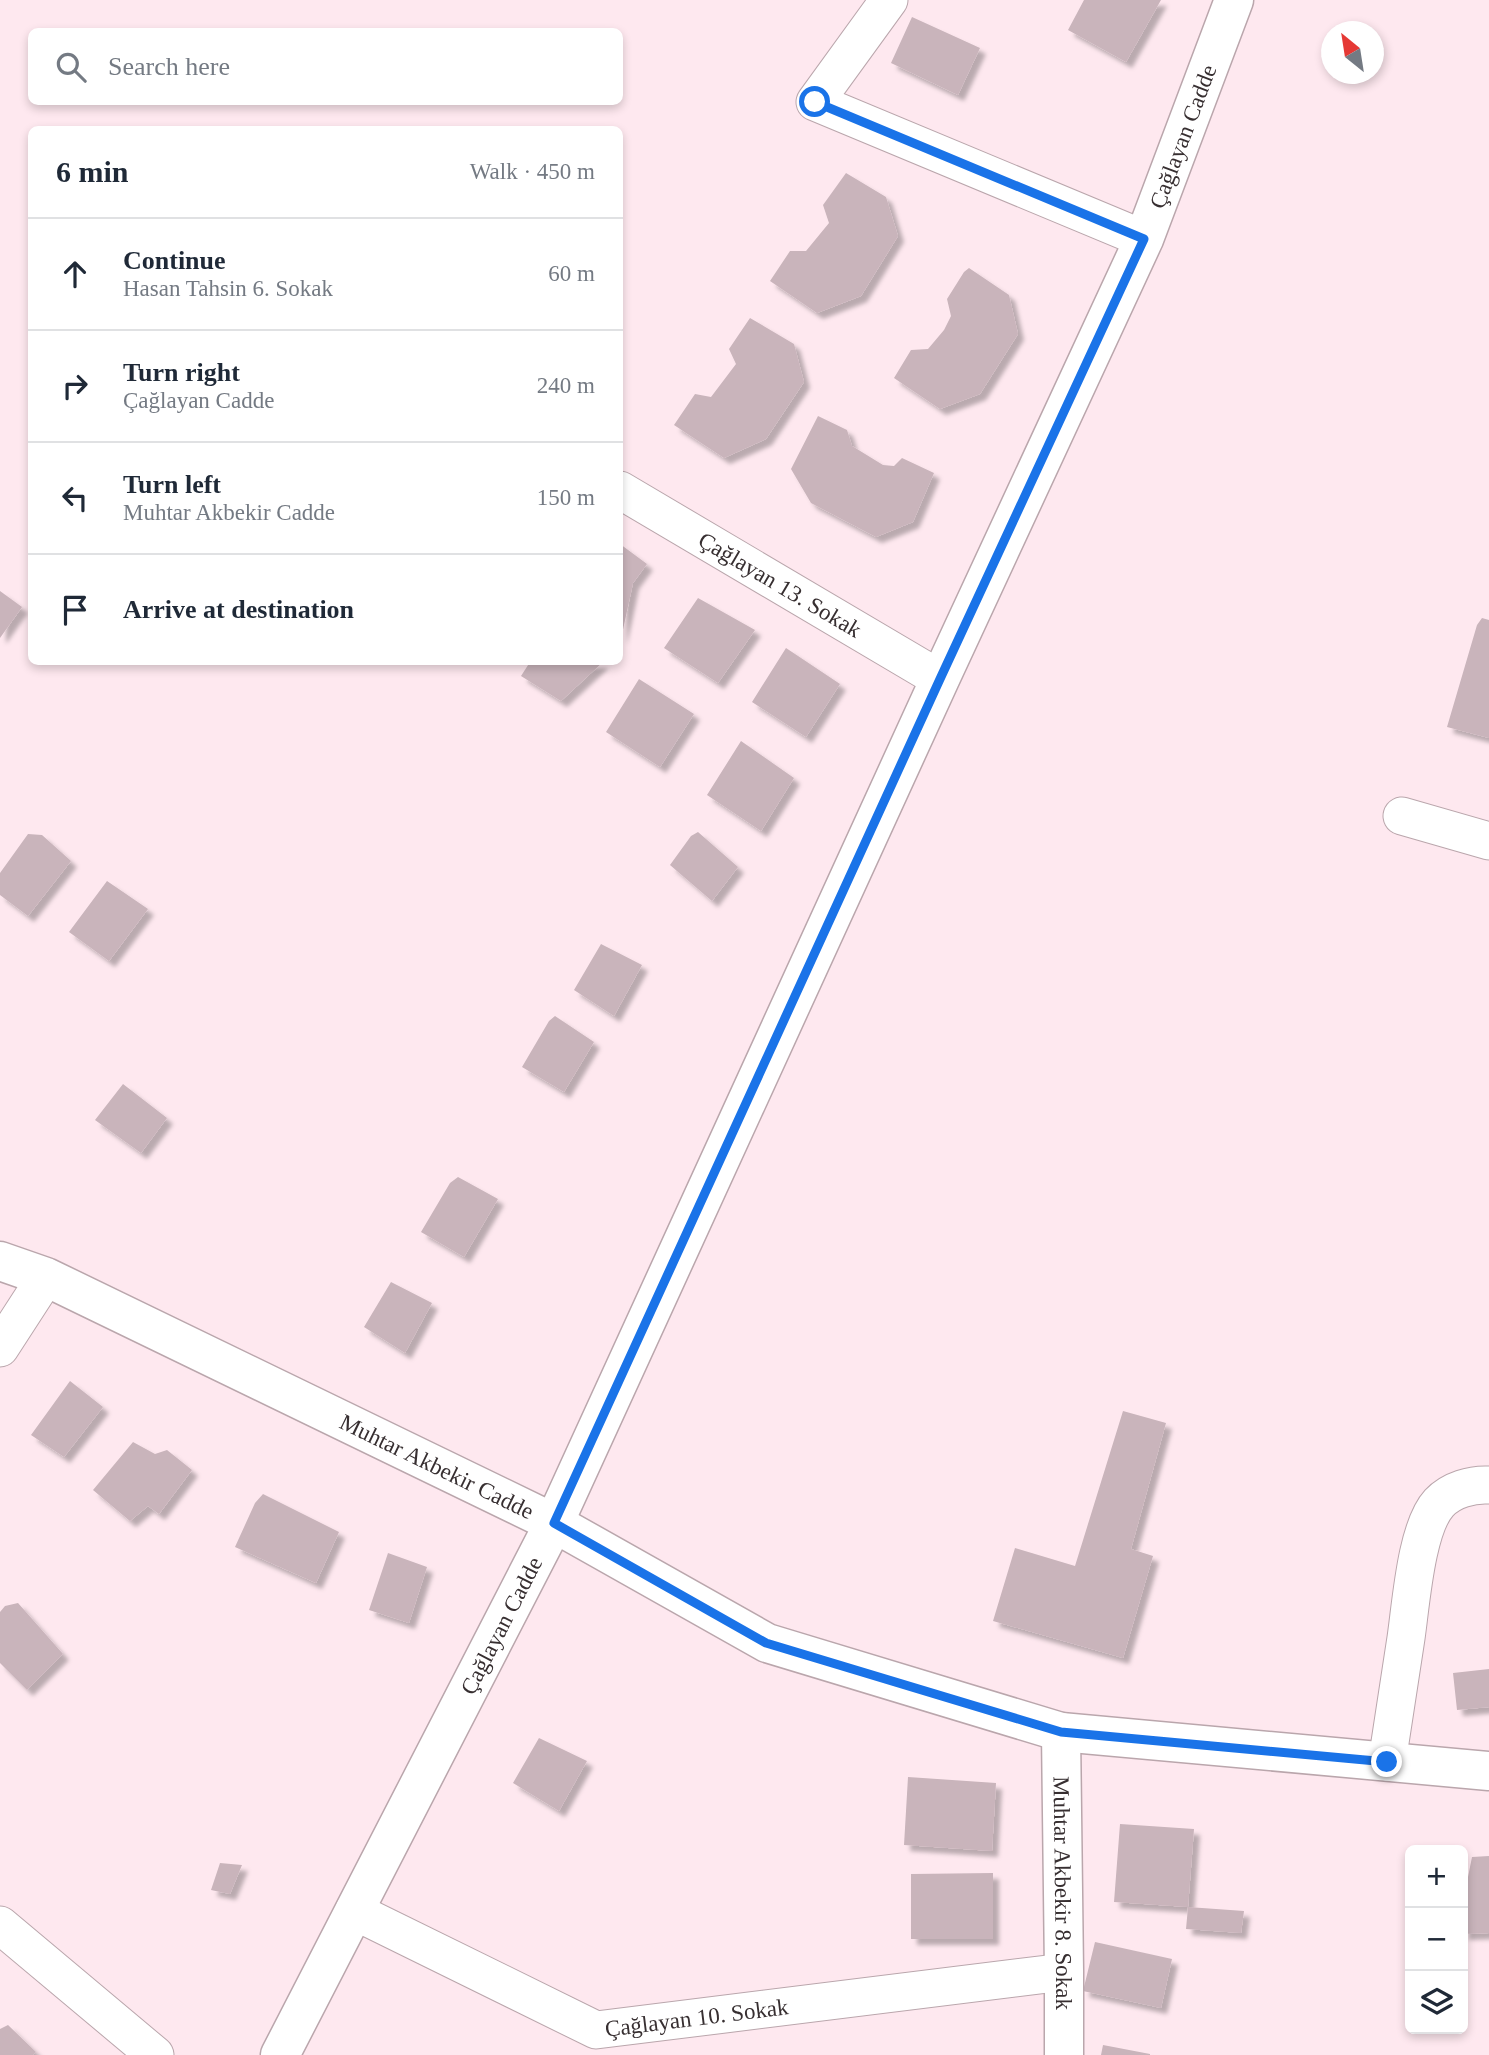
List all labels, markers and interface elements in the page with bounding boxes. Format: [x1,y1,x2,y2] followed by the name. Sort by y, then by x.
[1321,21,1384,84] north arrow
[28,28,623,105] search box
[52,48,90,86] icon: search
[108,52,230,81] text: Search here
[1145,61,1221,212] street label: Çağlayan Cadde
[799,86,830,117] route start
[56,155,129,188] text: 6 min
[470,159,595,184] text: Walk · 450 m
[123,246,226,275] text: Continue
[56,255,94,293] icon: ahead
[548,261,595,286] text: 60 m
[123,276,333,301] text: Hasan Tahsin 6. Sokak
[123,358,240,387] text: Turn right
[56,367,94,405] icon: right
[537,373,595,398] text: 240 m
[123,388,274,413] text: Çağlayan Cadde
[123,470,221,499] text: Turn left
[56,479,94,517] icon: left
[537,485,595,510] text: 150 m
[123,500,335,525] text: Muhtar Akbekir Cadde
[694,527,866,643] street label: Çağlayan 13. Sokak
[56,591,94,629] icon: arrive
[123,595,354,624] text: Arrive at destination
[336,1409,538,1524] street label: Muhtar Akbekir Cadde
[456,1553,547,1699] street label: Çağlayan Cadde
[1371,1746,1402,1777] route end
[1049,1776,1076,2010] street label: Muhtar Akbekir 8. Sokak
[1405,1845,1468,2034] map controls
[1405,1845,1468,1908] button: +
[1405,1908,1468,1971] button: −
[1405,1971,1468,2034] button: layers
[603,1994,790,2042] street label: Çağlayan 10. Sokak

